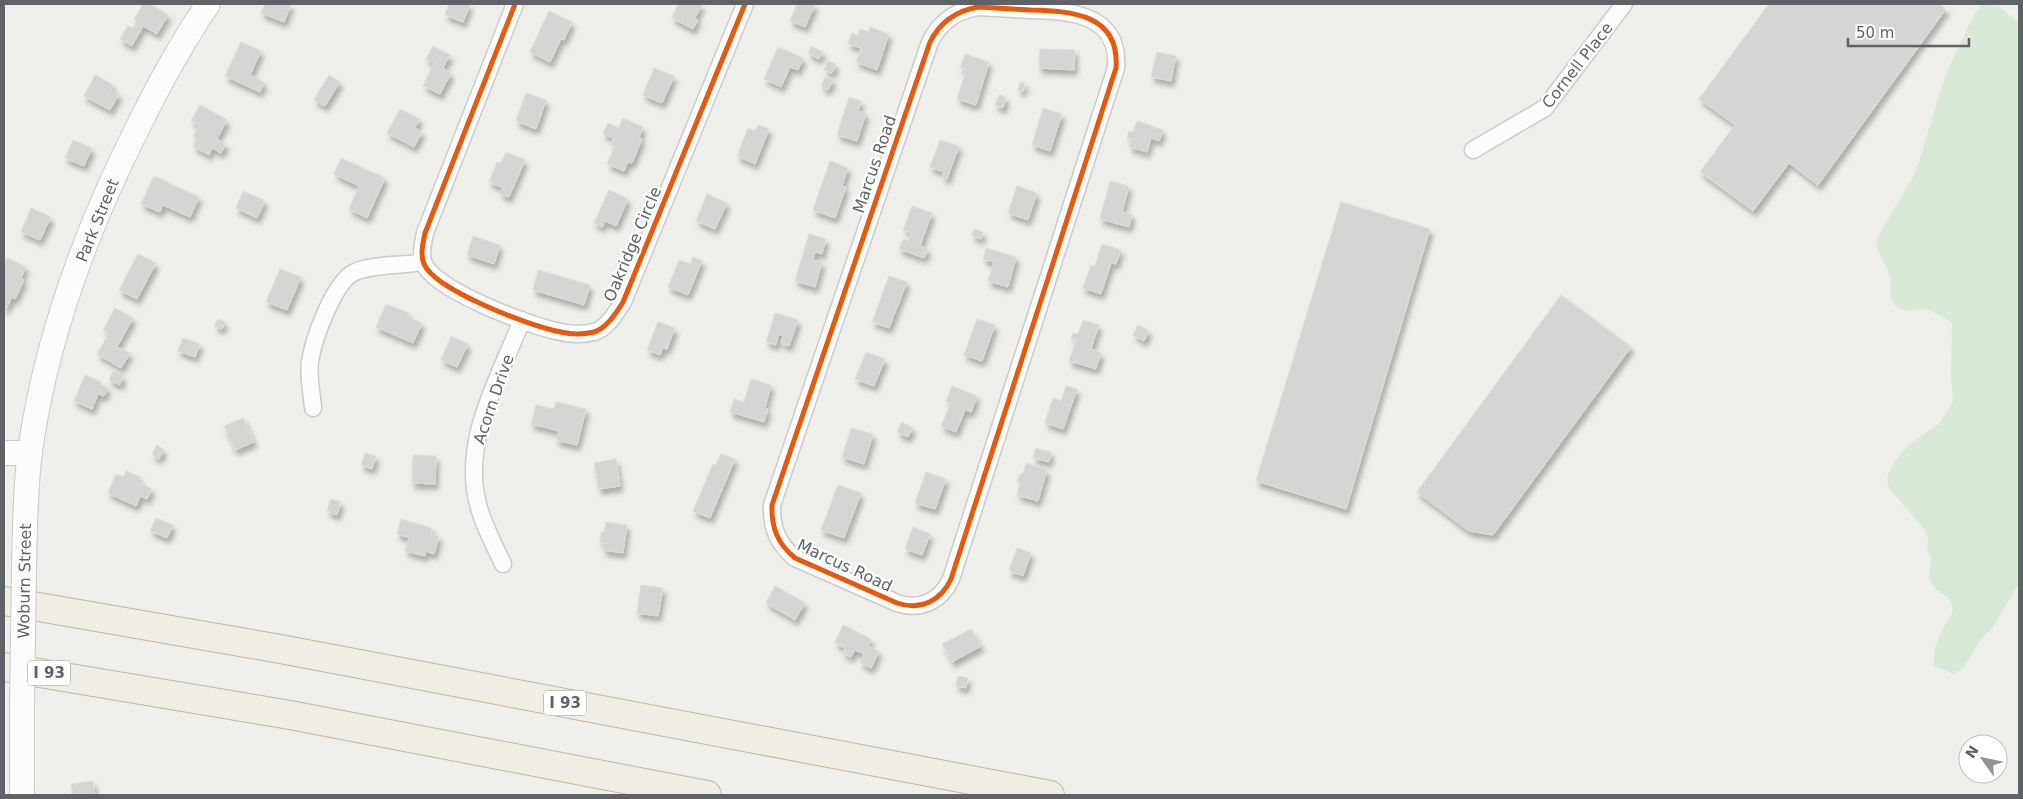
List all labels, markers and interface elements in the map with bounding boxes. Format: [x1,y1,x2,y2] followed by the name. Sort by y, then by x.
[1848,15,1969,47] scale bar
[1538,19,1617,112] street label: Cornell Place
[1856,24,1894,42] text: 50 m
[849,113,900,216] street label: Marcus Road
[72,176,123,265] street label: Park Street
[600,184,665,304] street label: Oakridge Circle
[469,352,518,446] street label: Acorn Drive
[14,523,35,639] street label: Woburn Street
[794,535,895,596] street label: Marcus Road
[28,660,70,686] road number: I 93
[544,690,586,716] road number: I 93
[1958,734,2008,784] north arrow
[1962,743,1982,761] text: N

